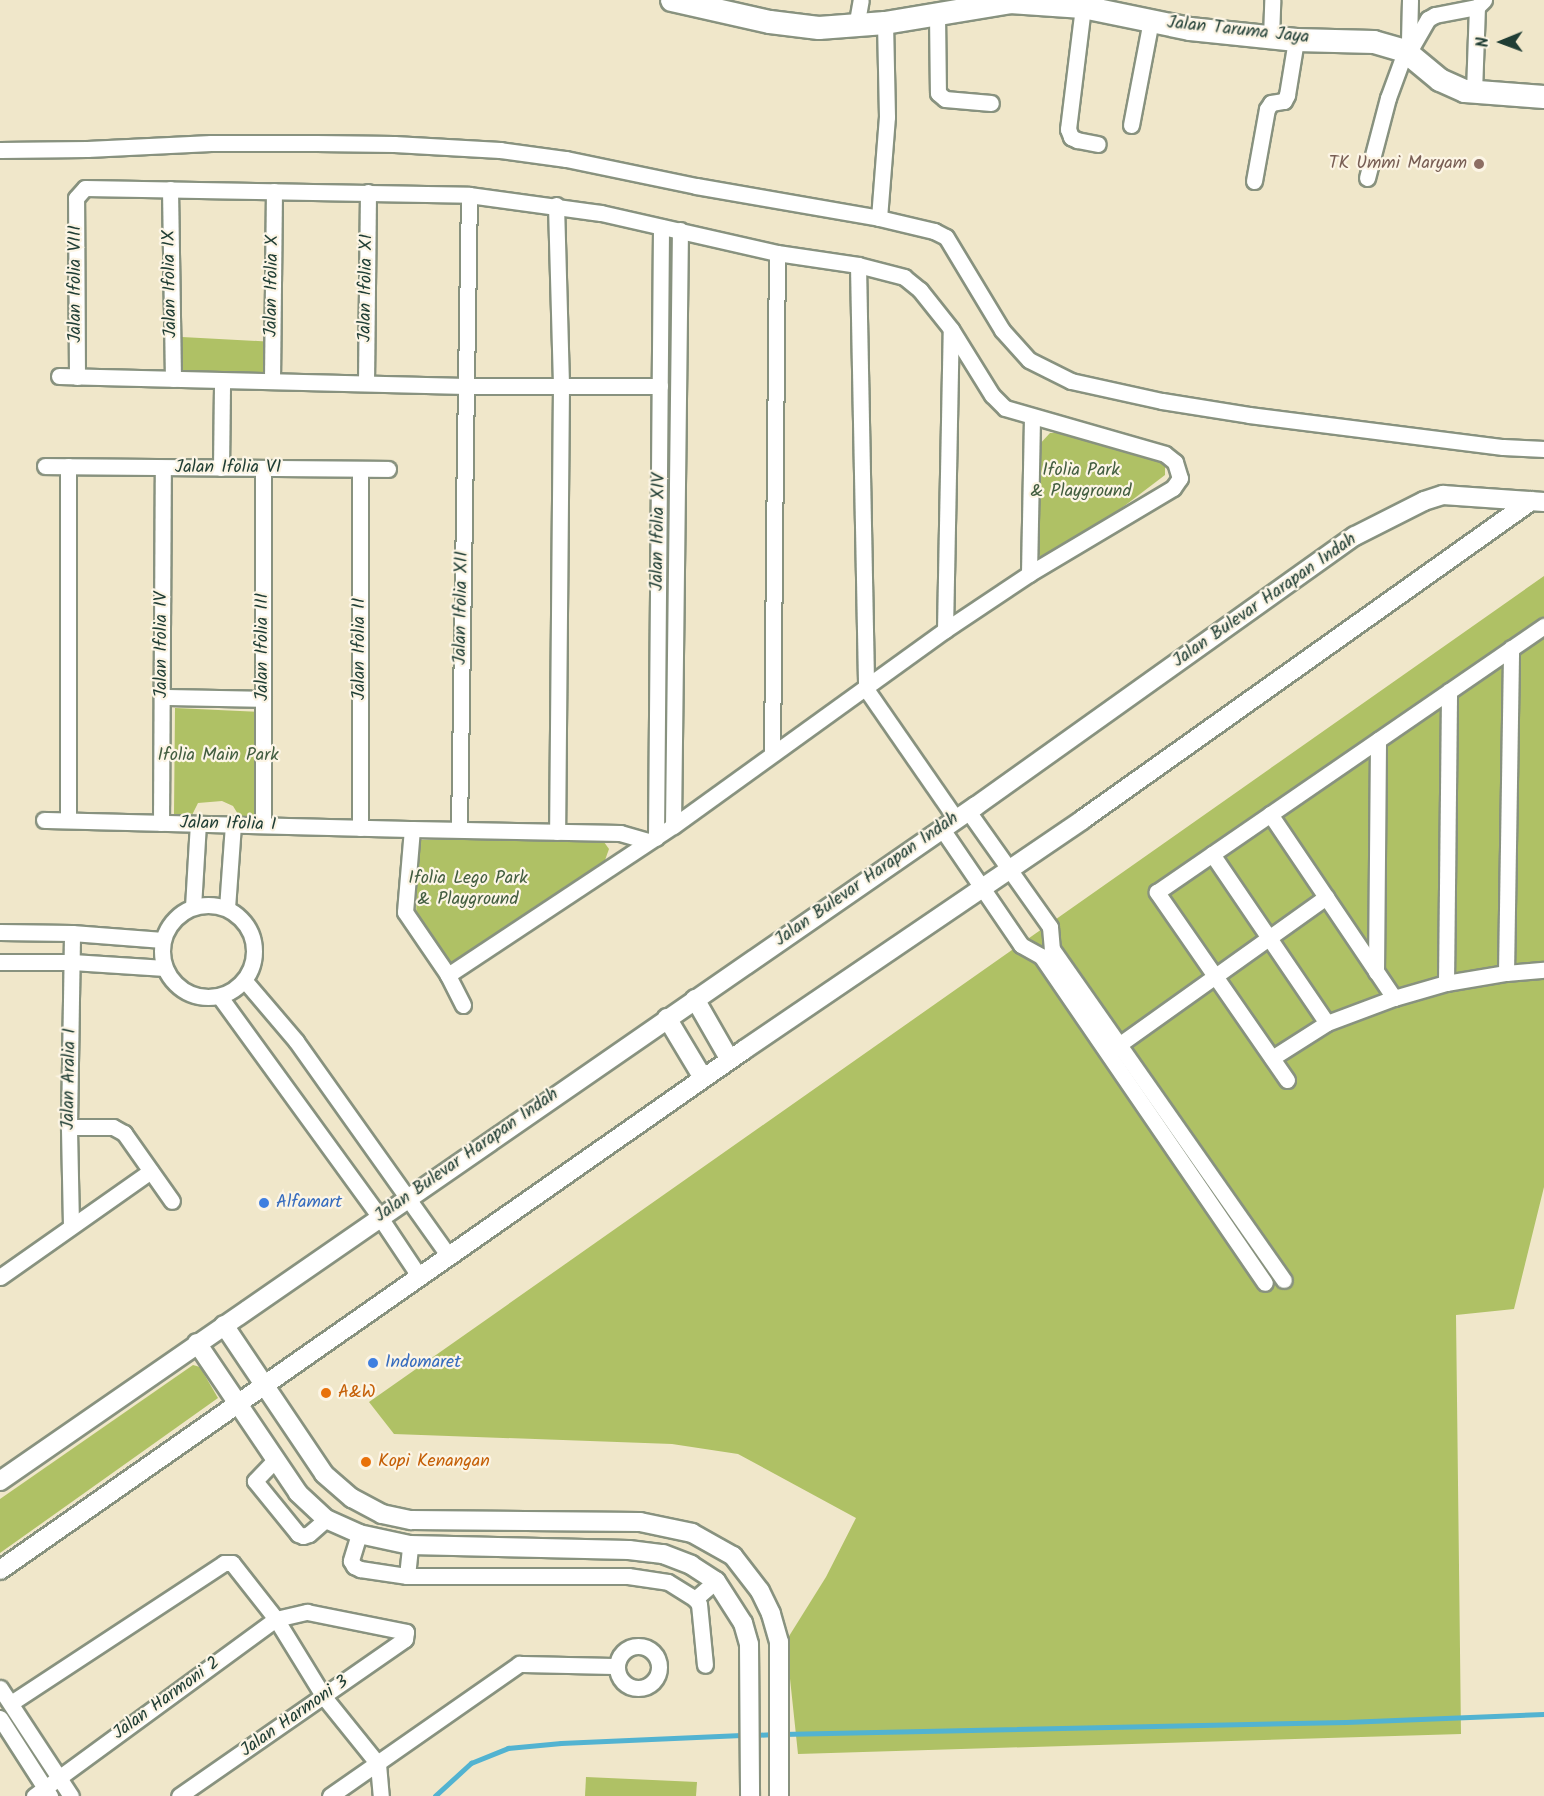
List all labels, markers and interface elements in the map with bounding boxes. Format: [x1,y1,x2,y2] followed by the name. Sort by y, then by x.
[1472,12,1532,72] north arrow
[1166,13,1310,49] street label: Jalan Taruma Jaya
[1471,37,1496,48] text: N
[1329,153,1467,175] place label: TK Ummi Maryam
[1472,157,1486,171] marker: TK Ummi Maryam
[65,225,87,343] street label: Jalan Ifolia VIII
[159,230,183,338] street label: Jalan Ifolia IX
[355,234,379,342] street label: Jalan Ifolia XI
[261,235,285,337] street label: Jalan Ifolia X
[175,457,281,479] street label: Jalan Ifolia VI
[1031,461,1131,504] park label: Ifolia Park & Playground
[647,473,671,591] street label: Jalan Ifolia XIV
[1169,529,1361,673] street label: Jalan Bulevar Harapan Indah
[450,551,474,665] street label: Jalan Ifolia XII
[151,592,173,698] street label: Jalan Ifolia IV
[252,593,274,701] street label: Jalan Ifolia III
[349,598,371,700] street label: Jalan Ifolia II
[157,745,279,767] park label: Ifolia Main Park
[771,808,963,952] street label: Jalan Bulevar Harapan Indah
[179,813,277,837] street label: Jalan Ifolia I
[408,869,528,912] park label: Ifolia Lego Park & Playground
[58,1028,82,1130] street label: Jalan Aralia I
[371,1084,563,1228] street label: Jalan Bulevar Harapan Indah
[276,1192,342,1214] place label: Alfamart
[257,1196,271,1210] marker: Alfamart
[385,1352,461,1374] place label: Indomaret
[366,1356,380,1370] marker: Indomaret
[338,1382,376,1404] place label: A&W
[319,1386,333,1400] marker: A&W
[378,1451,490,1473] place label: Kopi Kenangan
[359,1455,373,1469] marker: Kopi Kenangan
[109,1653,225,1745] street label: Jalan Harmoni 2
[237,1672,353,1762] street label: Jalan Harmoni 3

